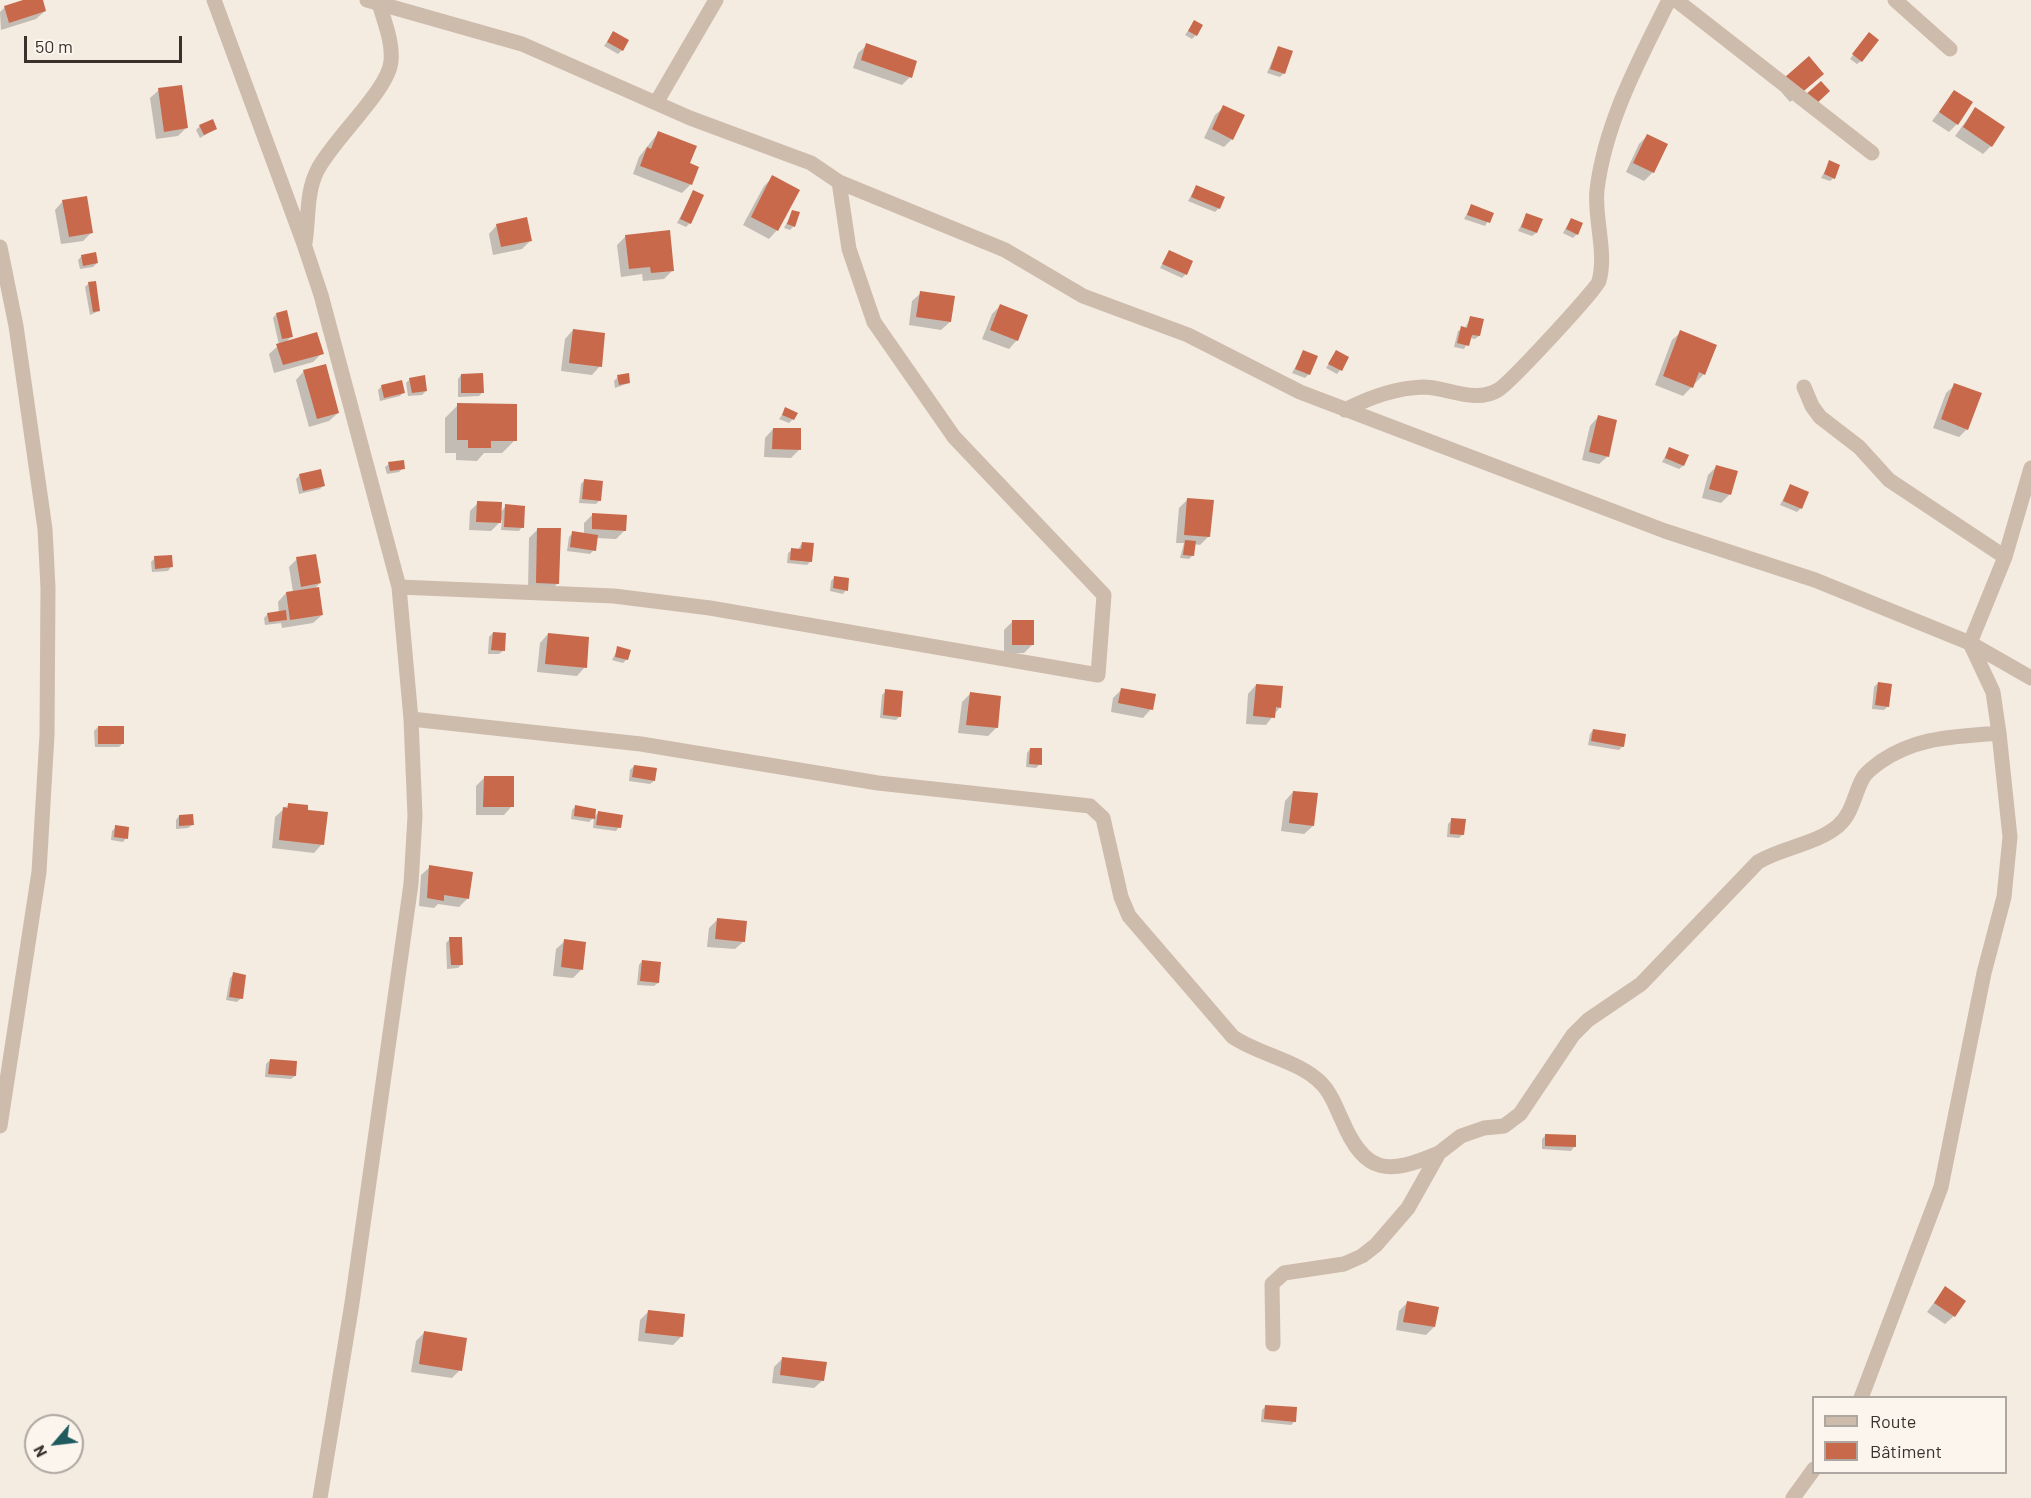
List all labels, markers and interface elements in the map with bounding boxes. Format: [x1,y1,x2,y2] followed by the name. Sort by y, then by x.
[27,24,184,62] scale bar
[35,35,73,57] text: 50 m
[1812,1396,2007,1474] legend
[1870,1410,1916,1432] text: Route
[24,1414,84,1474] north arrow
[1870,1440,1942,1462] text: Bâtiment
[29,1443,50,1461] text: N

